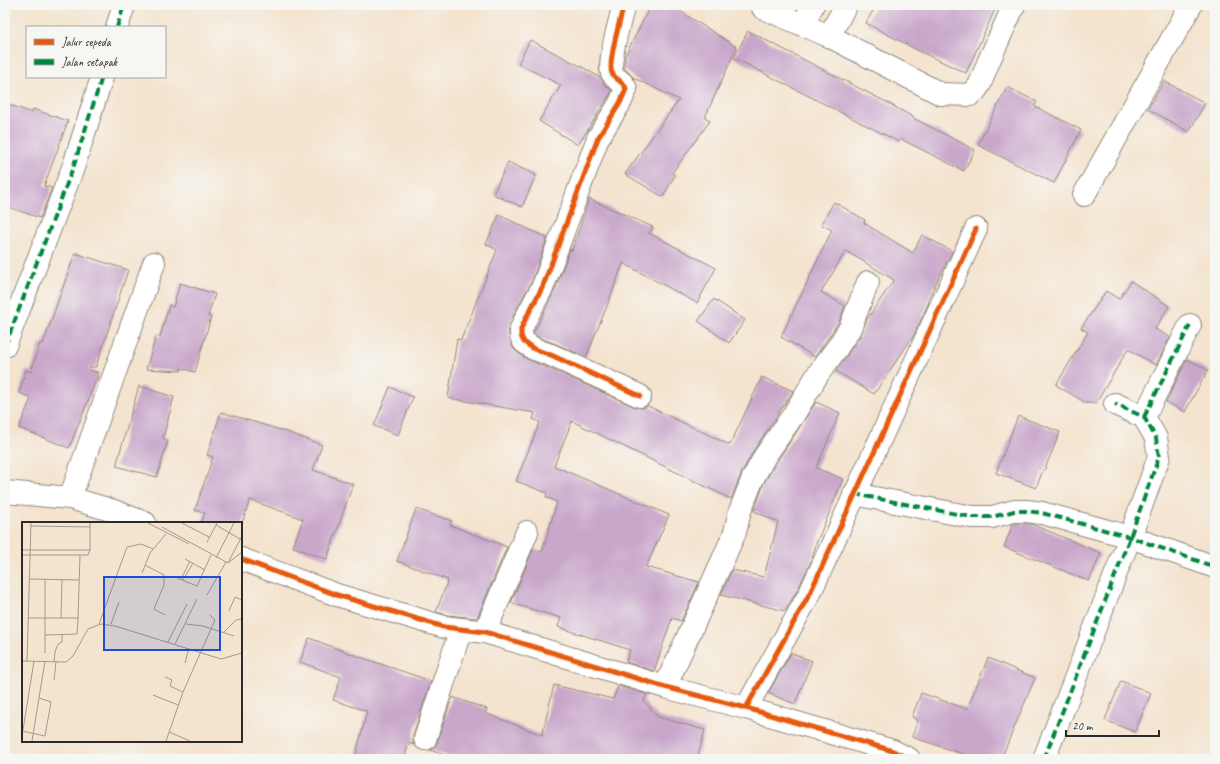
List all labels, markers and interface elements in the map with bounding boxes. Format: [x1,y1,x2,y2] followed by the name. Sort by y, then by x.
[26,26,166,78] legend
[61,34,112,50] text: Jalur sepeda
[61,54,118,70] text: Jalan setapak
[22,522,242,742] inset map
[1066,712,1159,738] scale bar
[1072,718,1094,734] text: 20 m

